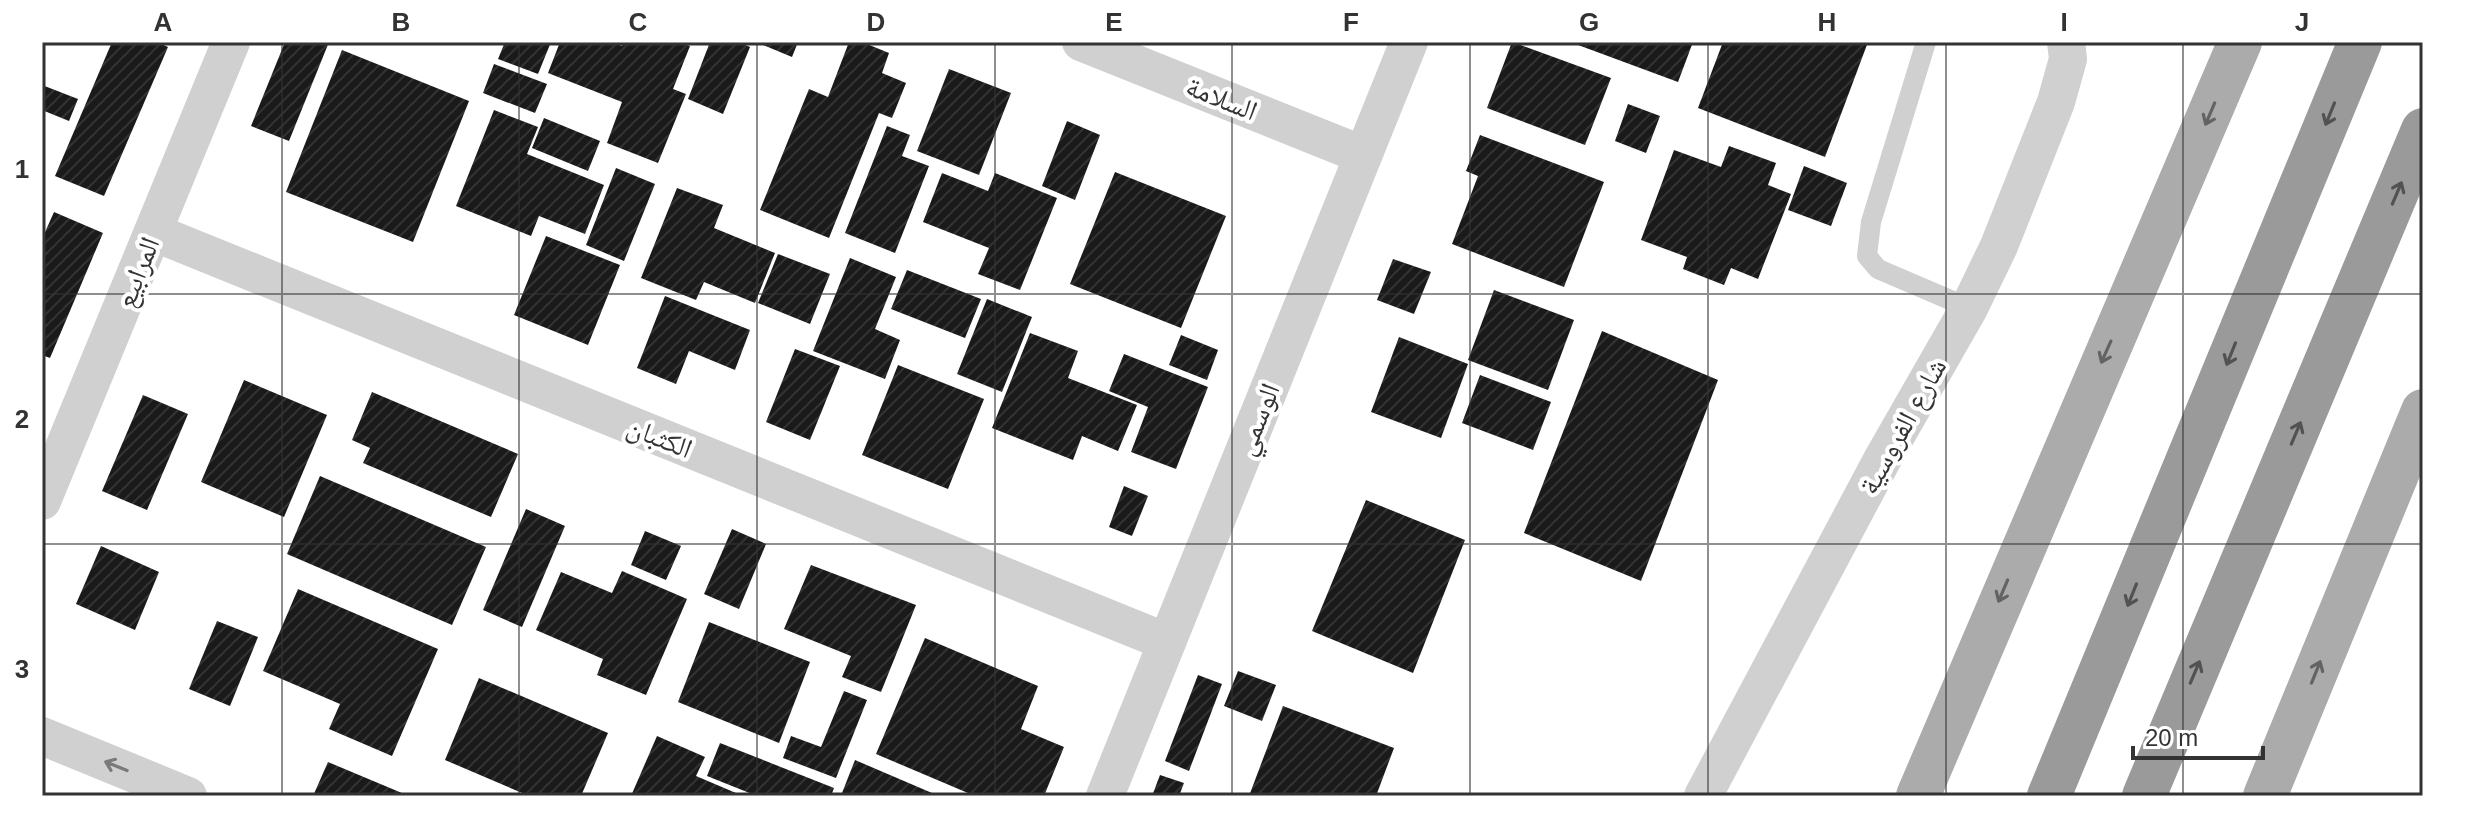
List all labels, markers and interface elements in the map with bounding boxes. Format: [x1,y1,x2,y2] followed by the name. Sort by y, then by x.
[154,7,173,37] text: A
[392,7,410,37] text: B
[629,7,648,37] text: C
[867,7,885,37] text: D
[1105,7,1123,37] text: E
[1343,7,1359,37] text: F
[1579,7,1599,37] text: G
[1818,7,1836,37] text: H
[2060,7,2068,37] text: I
[2295,7,2309,37] text: J
[1182,70,1262,127] street label: السلامة
[2201,101,2216,126] one-way arrow
[2322,101,2337,126] one-way arrow
[15,154,29,184] text: 1
[2390,181,2405,206] one-way arrow
[109,232,167,313] street label: المرابيع
[2098,340,2113,364] one-way arrow
[2223,341,2237,366] one-way arrow
[1853,353,1954,500] street label: شارع الفروسية
[1229,379,1292,462] street label: الوسمي
[15,404,29,434] text: 2
[622,411,697,465] street label: الكثبان
[2290,421,2304,446] one-way arrow
[1995,578,2010,603] one-way arrow
[2124,582,2138,607] one-way arrow
[15,654,29,684] text: 3
[2310,660,2324,685] one-way arrow
[2189,661,2204,685] one-way arrow
[2133,710,2263,760] scale bar
[2145,724,2198,751] text: 20 m
[104,758,129,773] one-way arrow

